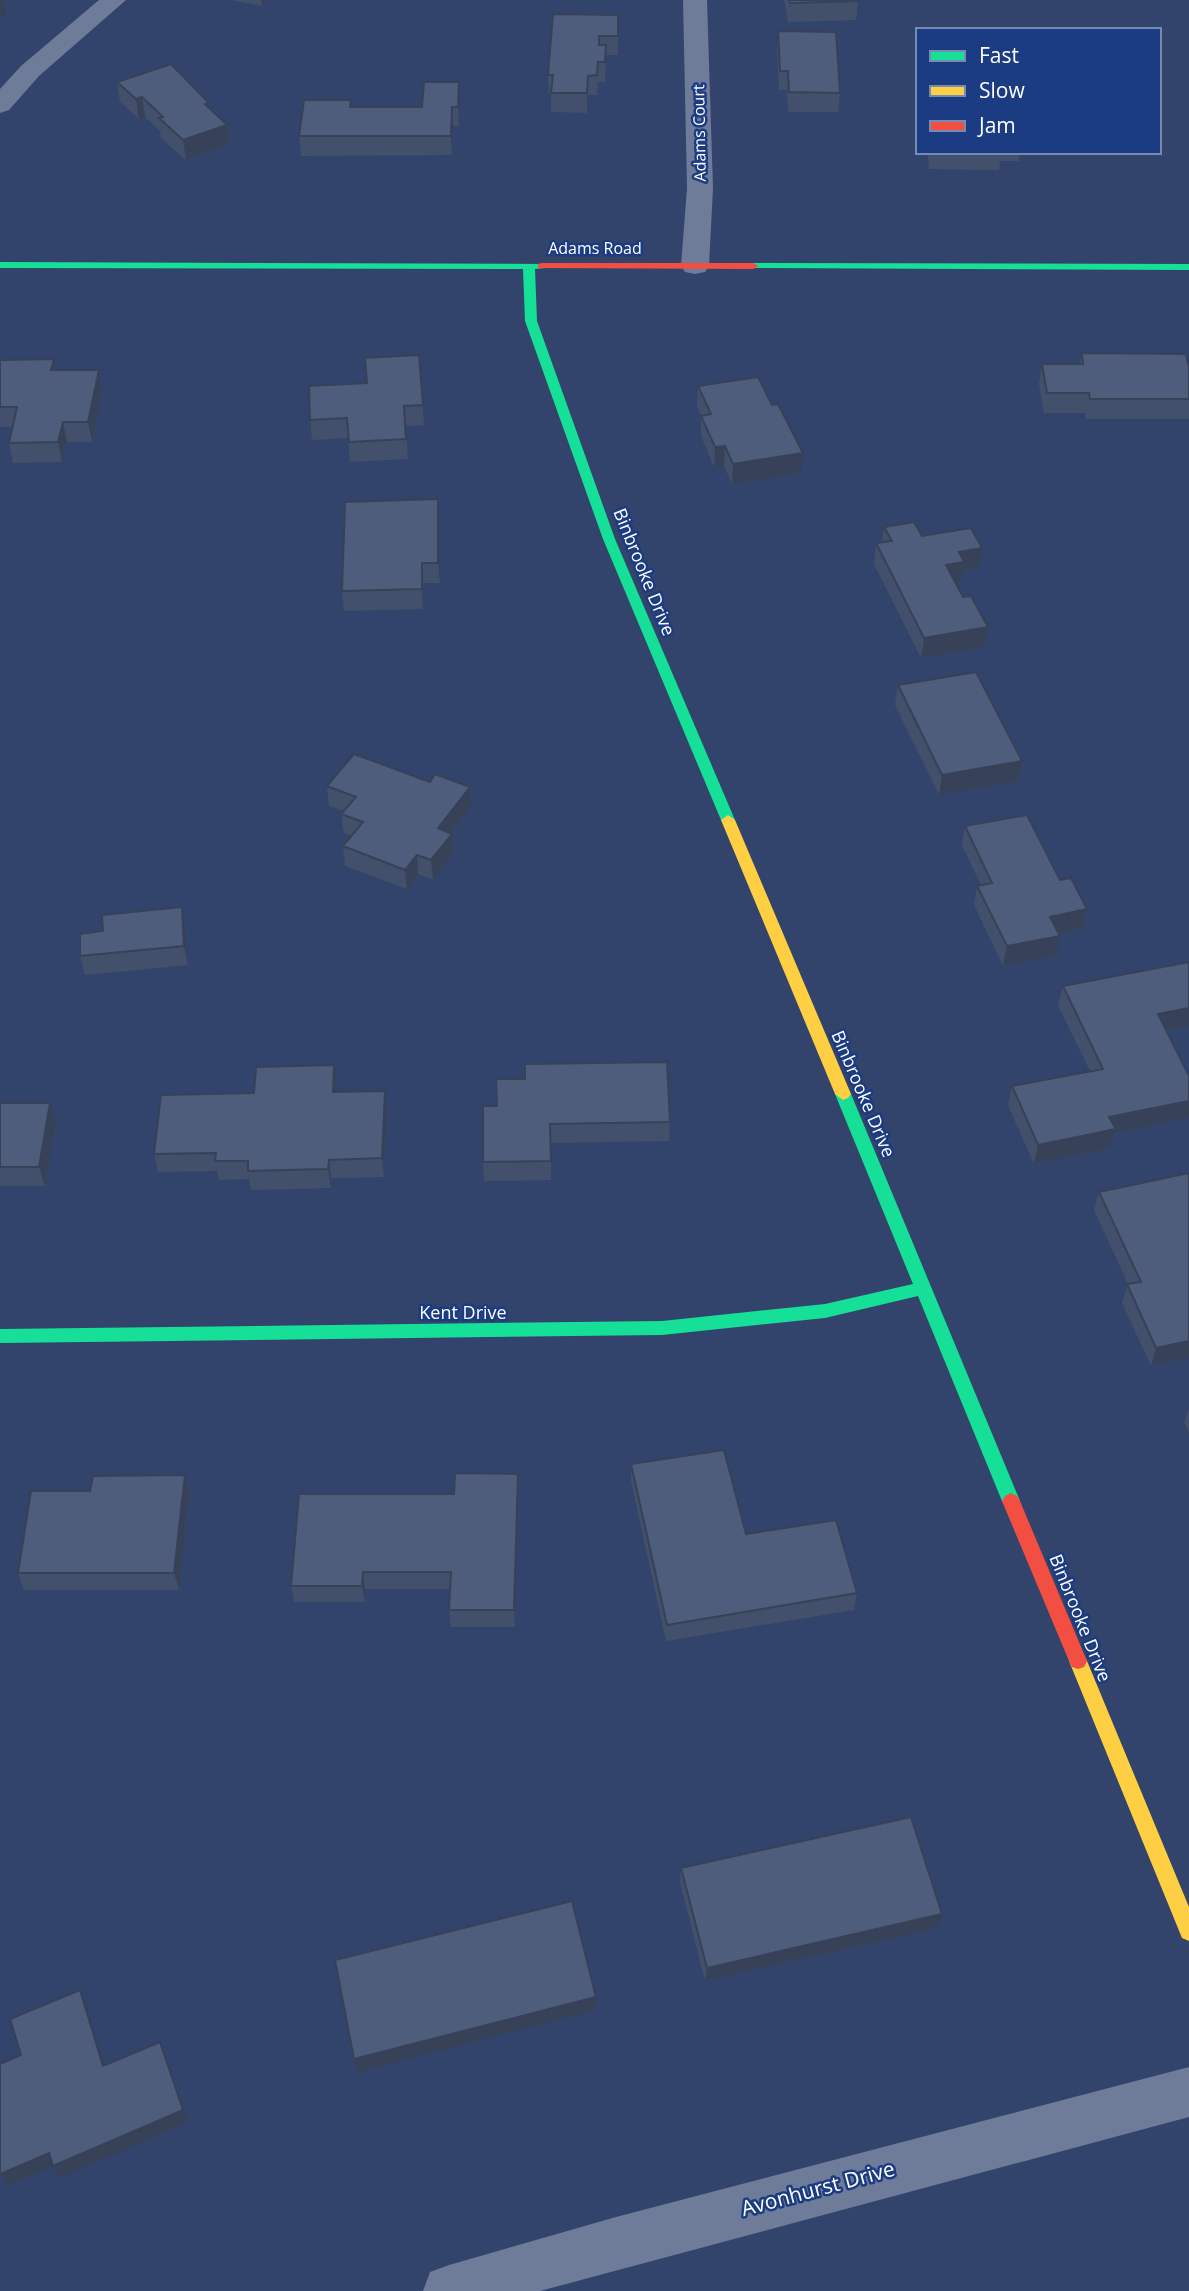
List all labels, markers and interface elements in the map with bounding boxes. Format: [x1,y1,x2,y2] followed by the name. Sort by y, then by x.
[916,28,1161,154] legend
[979,41,1019,69] text: Fast
[979,76,1025,104] text: Slow
[687,84,711,182] street label: Adams Court
[977,111,1016,139] text: Jam
[548,237,642,259] street label: Adams Road
[608,504,681,639] street label: Binbrooke Drive
[826,1027,901,1161] street label: Binbrooke Drive
[419,1300,507,1324] street label: Kent Drive
[1044,1550,1117,1685] street label: Binbrooke Drive
[738,2154,898,2222] street label: Avonhurst Drive

